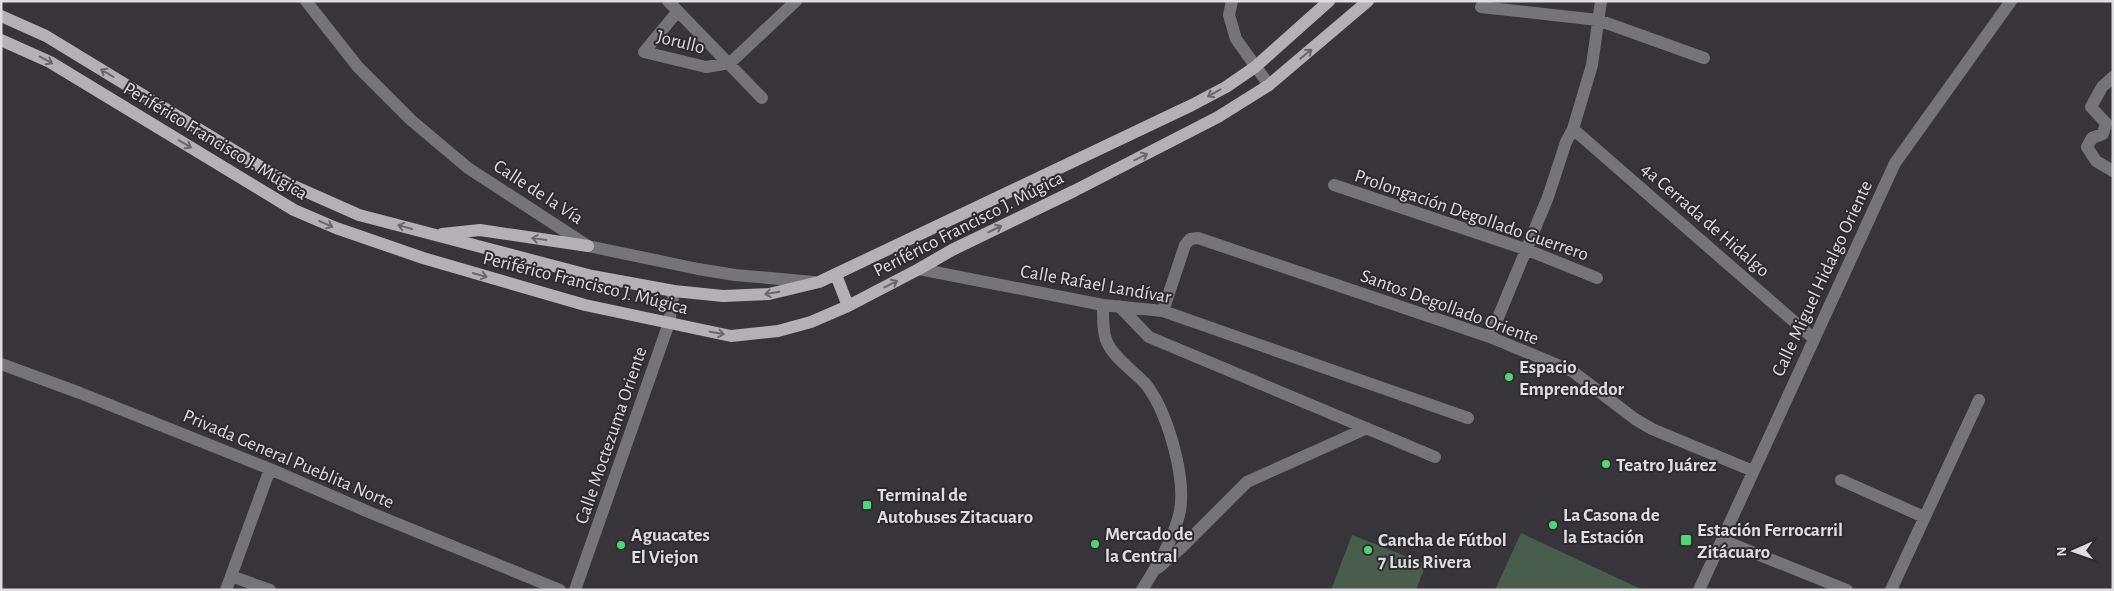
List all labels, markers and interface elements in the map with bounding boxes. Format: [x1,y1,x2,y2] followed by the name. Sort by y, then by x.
[654,27,707,58] street label: Jorullo
[1299,49,1312,60] one-way arrow
[38,55,53,65] one-way arrow
[100,68,114,78] one-way arrow
[120,79,311,204] street label: Periférico Francisco J. Múgica
[1207,89,1221,99] one-way arrow
[177,139,191,149] one-way arrow
[1133,152,1148,161] one-way arrow
[490,156,586,228] street label: Calle de la Vía
[1637,159,1773,281] street label: 4a Cerrada de Hidalgo
[1352,166,1591,264] street label: Prolongación Degollado Guerrero
[870,168,1067,281] street label: Periférico Francisco J. Múgica
[1769,178,1876,379] street label: Calle Miguel Hidalgo Oriente
[318,219,333,229] one-way arrow
[398,222,414,232] one-way arrow
[987,224,1002,233] one-way arrow
[532,233,548,243] one-way arrow
[481,249,690,318] street label: Periférico Francisco J. Múgica
[1019,262,1173,307] street label: Calle Rafael Landívar
[1358,266,1541,348] street label: Santos Degollado Oriente
[472,270,488,280] one-way arrow
[883,278,898,288] one-way arrow
[764,288,780,298] one-way arrow
[709,329,725,338] one-way arrow
[572,344,651,527] street label: Calle Moctezuma Oriente
[1519,358,1624,399] place label: Espacio Emprendedor
[1503,371,1515,383] marker: Espacio Emprendedor
[180,406,397,512] street label: Privada General Pueblita Norte
[1616,456,1717,475] place label: Teatro Juárez
[1600,458,1612,470] marker: Teatro Juárez
[877,486,1033,527] place label: Terminal de Autobuses Zitacuaro
[861,499,873,511] marker: Terminal de Autobuses Zitacuaro
[1563,506,1660,547] place label: La Casona de la Estación
[1547,519,1559,531] marker: La Casona de la Estación
[1697,521,1843,562] place label: Estación Ferrocarril Zitácuaro
[1105,525,1193,566] place label: Mercado de la Central
[631,526,710,567] place label: Aguacates El Viejon
[2049,526,2099,576] north arrow
[1378,531,1507,572] place label: Cancha de Fútbol 7 Luis Rivera
[1679,533,1693,547] marker: Estación Ferrocarril Zitácuaro
[1089,538,1101,550] marker: Mercado de la Central
[615,539,627,551] marker: Aguacates El Viejon
[1362,544,1374,556] marker: Cancha de Fútbol 7 Luis Rivera
[2055,546,2069,557] text: N

